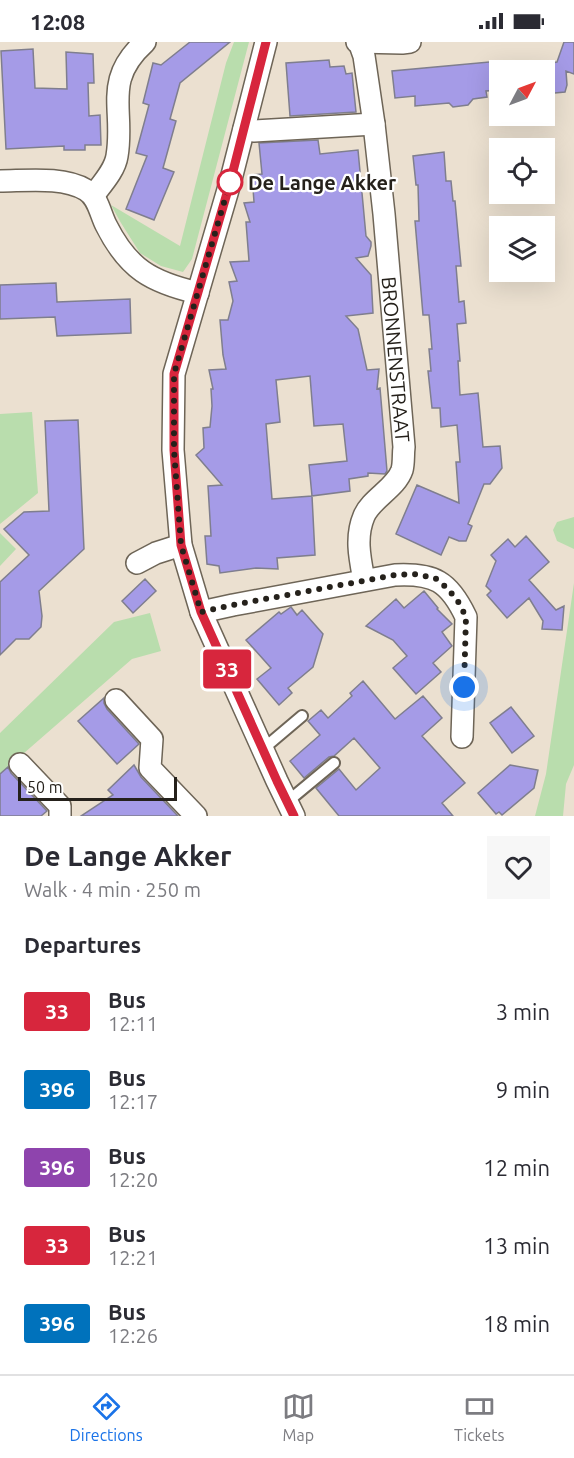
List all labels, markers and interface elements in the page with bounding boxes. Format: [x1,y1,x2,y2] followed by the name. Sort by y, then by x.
[30,9,85,34] text: 12:08
[489,60,555,126] north arrow
[489,60,555,282] map controls
[489,138,555,204] button: locate
[217,169,243,195] marker: De Lange Akker
[248,171,397,194] place label: De Lange Akker
[489,216,555,282] button: layers
[378,276,415,443] street label: BRONNENSTRAAT
[200,650,254,688] line badge: 33
[215,657,239,681] text: 33
[449,672,479,702] your location
[18,774,177,802] scale bar
[27,778,63,796] text: 50 m
[487,836,550,899] button: heart
[24,840,232,871] text: De Lange Akker
[24,878,201,901] text: Walk · 4 min · 250 m
[24,932,141,957] text: Departures
[108,987,146,1012] text: Bus
[45,999,69,1023] text: 33
[496,999,550,1024] text: 3 min
[108,1012,158,1035] text: 12:11
[108,1065,146,1090] text: Bus
[39,1077,75,1101] text: 396
[496,1077,550,1102] text: 9 min
[108,1090,158,1113] text: 12:17
[108,1143,146,1168] text: Bus
[39,1155,75,1179] text: 396
[483,1155,550,1180] text: 12 min
[108,1168,158,1191] text: 12:20
[108,1221,146,1246] text: Bus
[45,1233,69,1257] text: 33
[483,1233,550,1258] text: 13 min
[108,1246,158,1269] text: 12:21
[108,1299,146,1324] text: Bus
[39,1311,75,1335] text: 396
[483,1311,550,1336] text: 18 min
[108,1324,158,1347] text: 12:26
[70,1390,143,1444] tab: Directions
[282,1390,315,1444] tab: Map
[454,1390,504,1444] tab: Tickets

